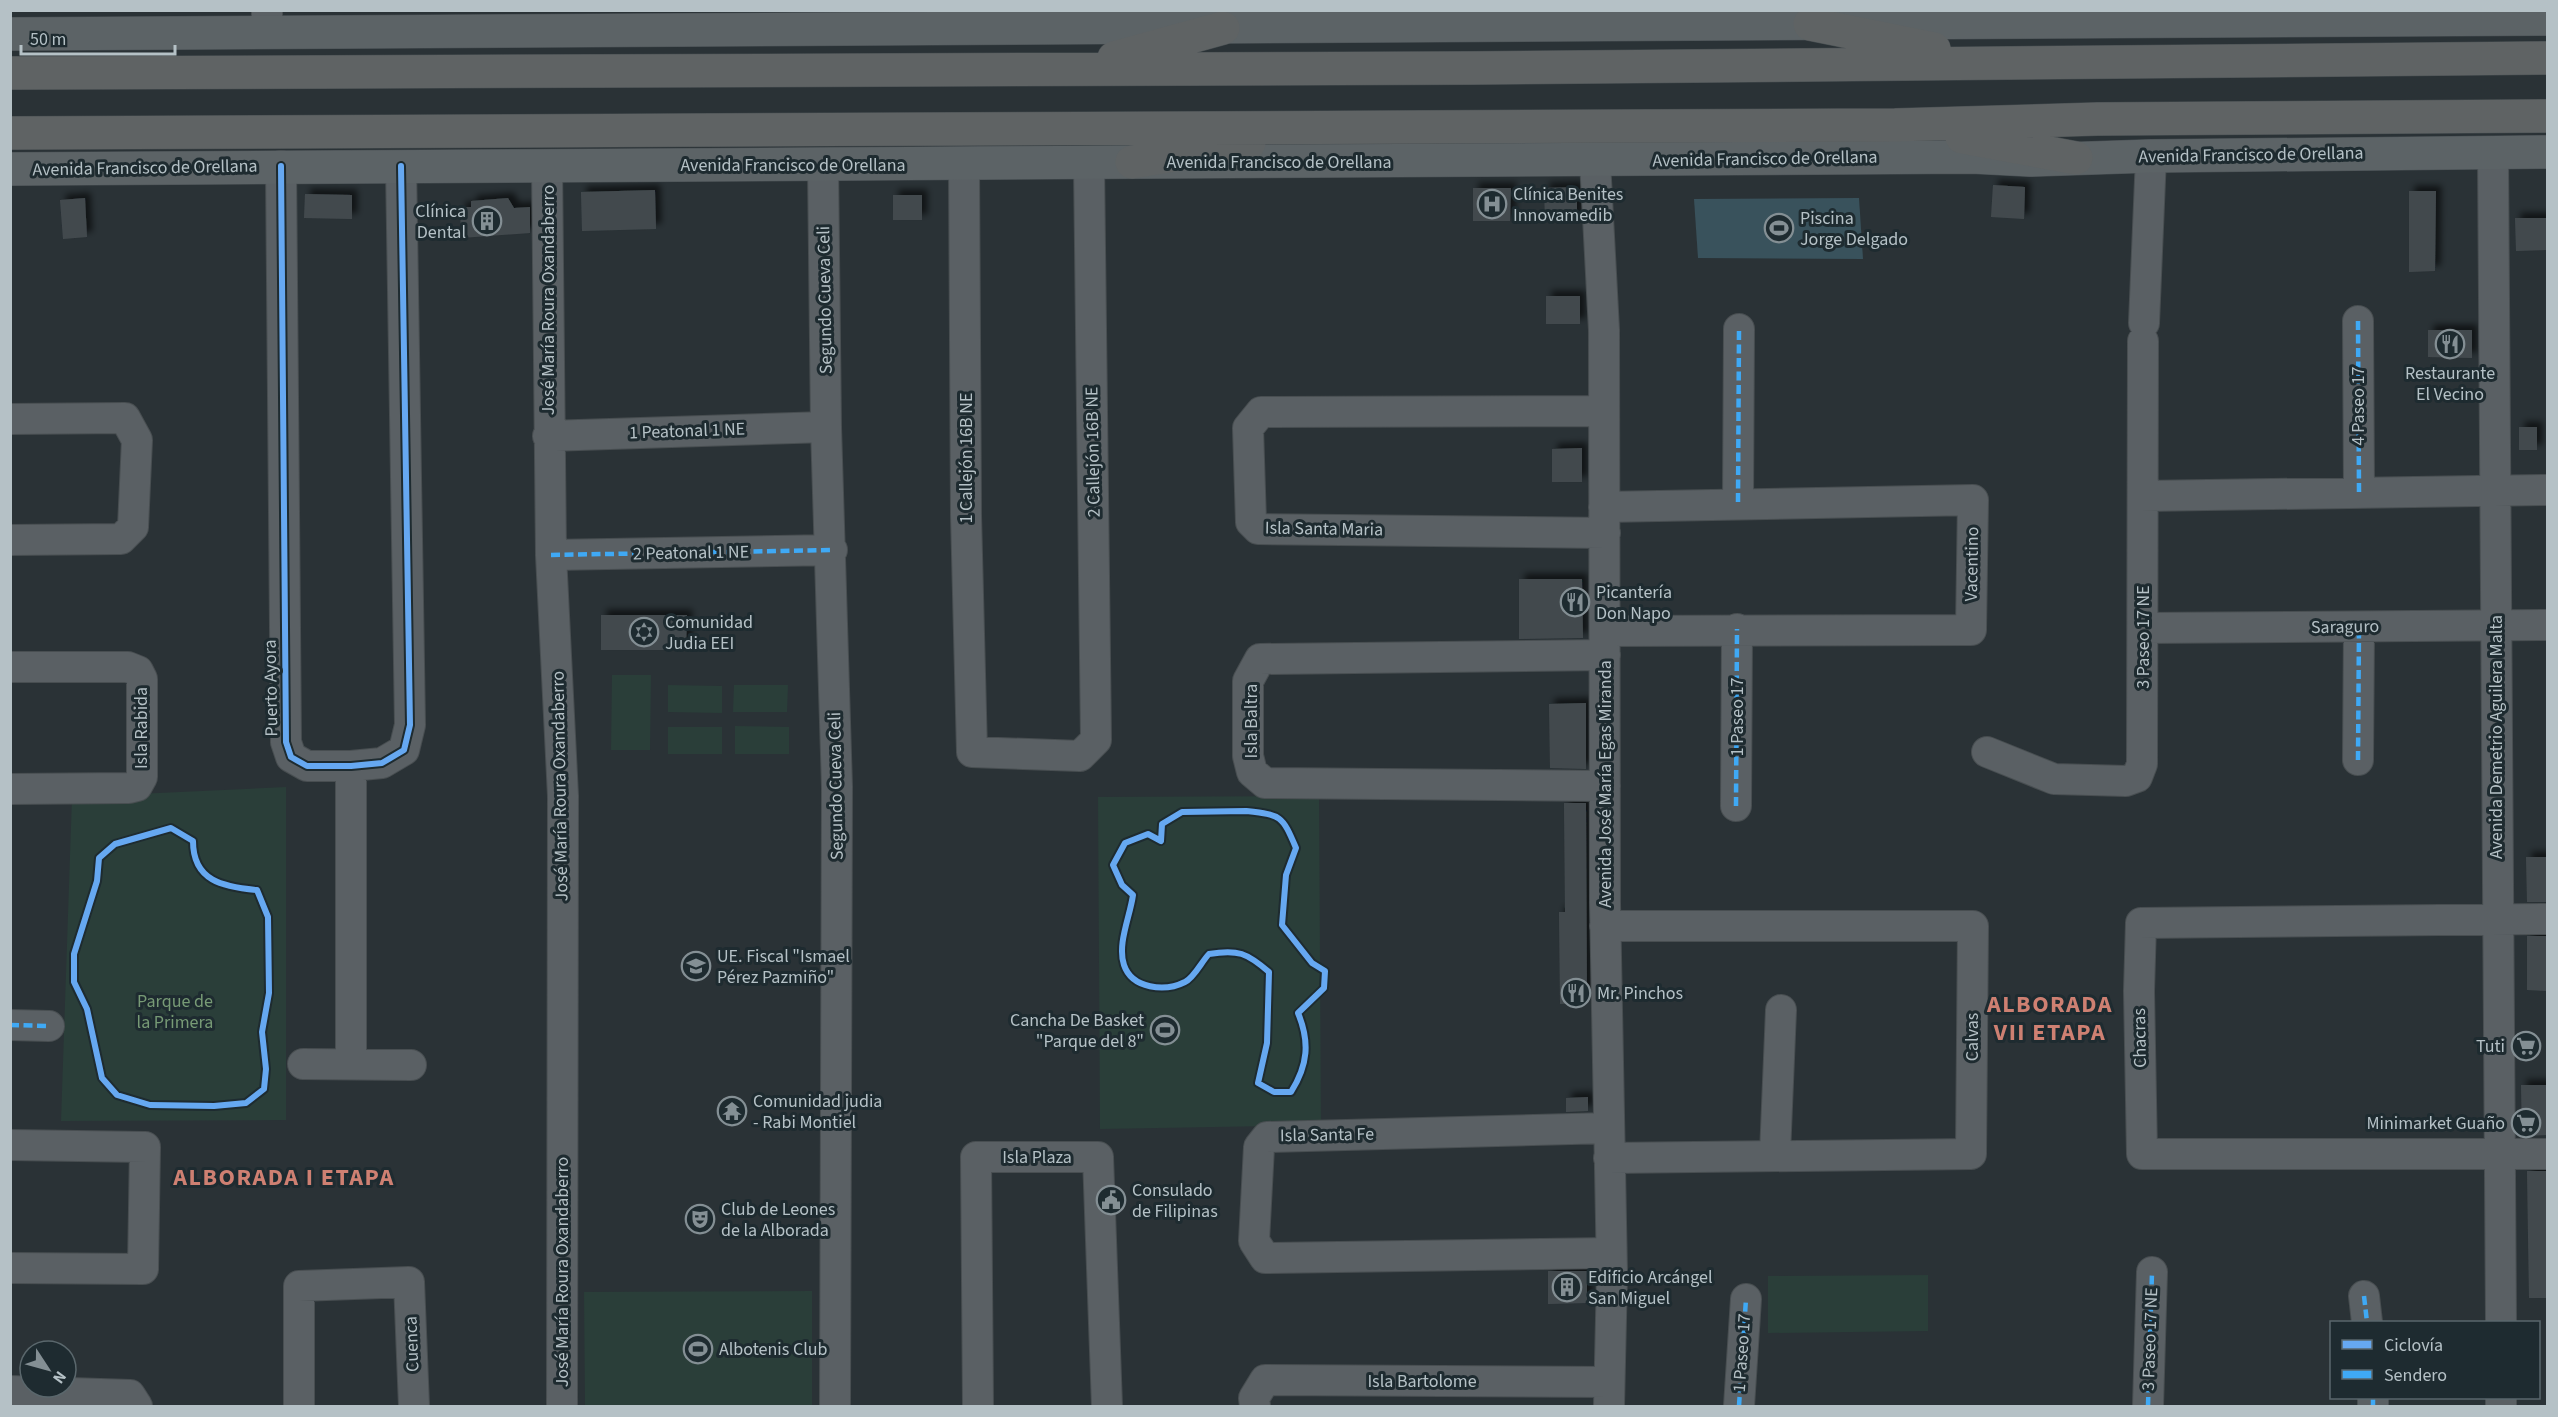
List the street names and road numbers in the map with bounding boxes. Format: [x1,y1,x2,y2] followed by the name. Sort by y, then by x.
[2138,141,2364,169] street label: Avenida Francisco de Orellana
[1652,145,1878,173] street label: Avenida Francisco de Orellana
[1166,150,1392,175] street label: Avenida Francisco de Orellana
[680,153,906,178] street label: Avenida Francisco de Orellana
[32,154,258,182] street label: Avenida Francisco de Orellana
[536,185,561,415] street label: José María Roura Oxandaberro
[811,226,839,374] street label: Segundo Cueva Celi
[2346,367,2371,445] street label: 4 Paseo 17
[1079,386,1107,518] street label: 2 Callejón 16B NE
[954,393,979,523] street label: 1 Callejón 16B NE
[628,416,746,446] street label: 1 Peatonal 1 NE
[1265,515,1383,543] street label: Isla Santa Maria
[1959,526,1985,602] street label: Vacentino
[633,539,749,567] street label: 2 Peatonal 1 NE
[2131,585,2156,689] street label: 3 Paseo 17 NE
[2311,614,2379,640] street label: Saraguro
[2484,615,2509,859] street label: Avenida Demetrio Aguilera Malta
[258,639,284,737] street label: Puerto Ayora
[1593,660,1618,908] street label: Avenida José María Egas Miranda
[545,671,575,901] street label: José María Roura Oxandaberro
[1725,678,1750,756] street label: 1 Paseo 17
[1239,684,1264,758] street label: Isla Baltra
[129,687,154,769] street label: Isla Rabida
[822,712,850,860] street label: Segundo Cueva Celi
[2127,1008,2153,1068] street label: Chacras
[1960,1013,1985,1061] street label: Calvas
[1280,1122,1374,1148] street label: Isla Santa Fe
[1002,1145,1072,1170] street label: Isla Plaza
[550,1157,575,1387] street label: José María Roura Oxandaberro
[2136,1287,2164,1391] street label: 3 Paseo 17 NE
[1727,1313,1757,1393] street label: 1 Paseo 17
[399,1316,425,1372] street label: Cuenca
[1367,1369,1477,1394] street label: Isla Bartolome

